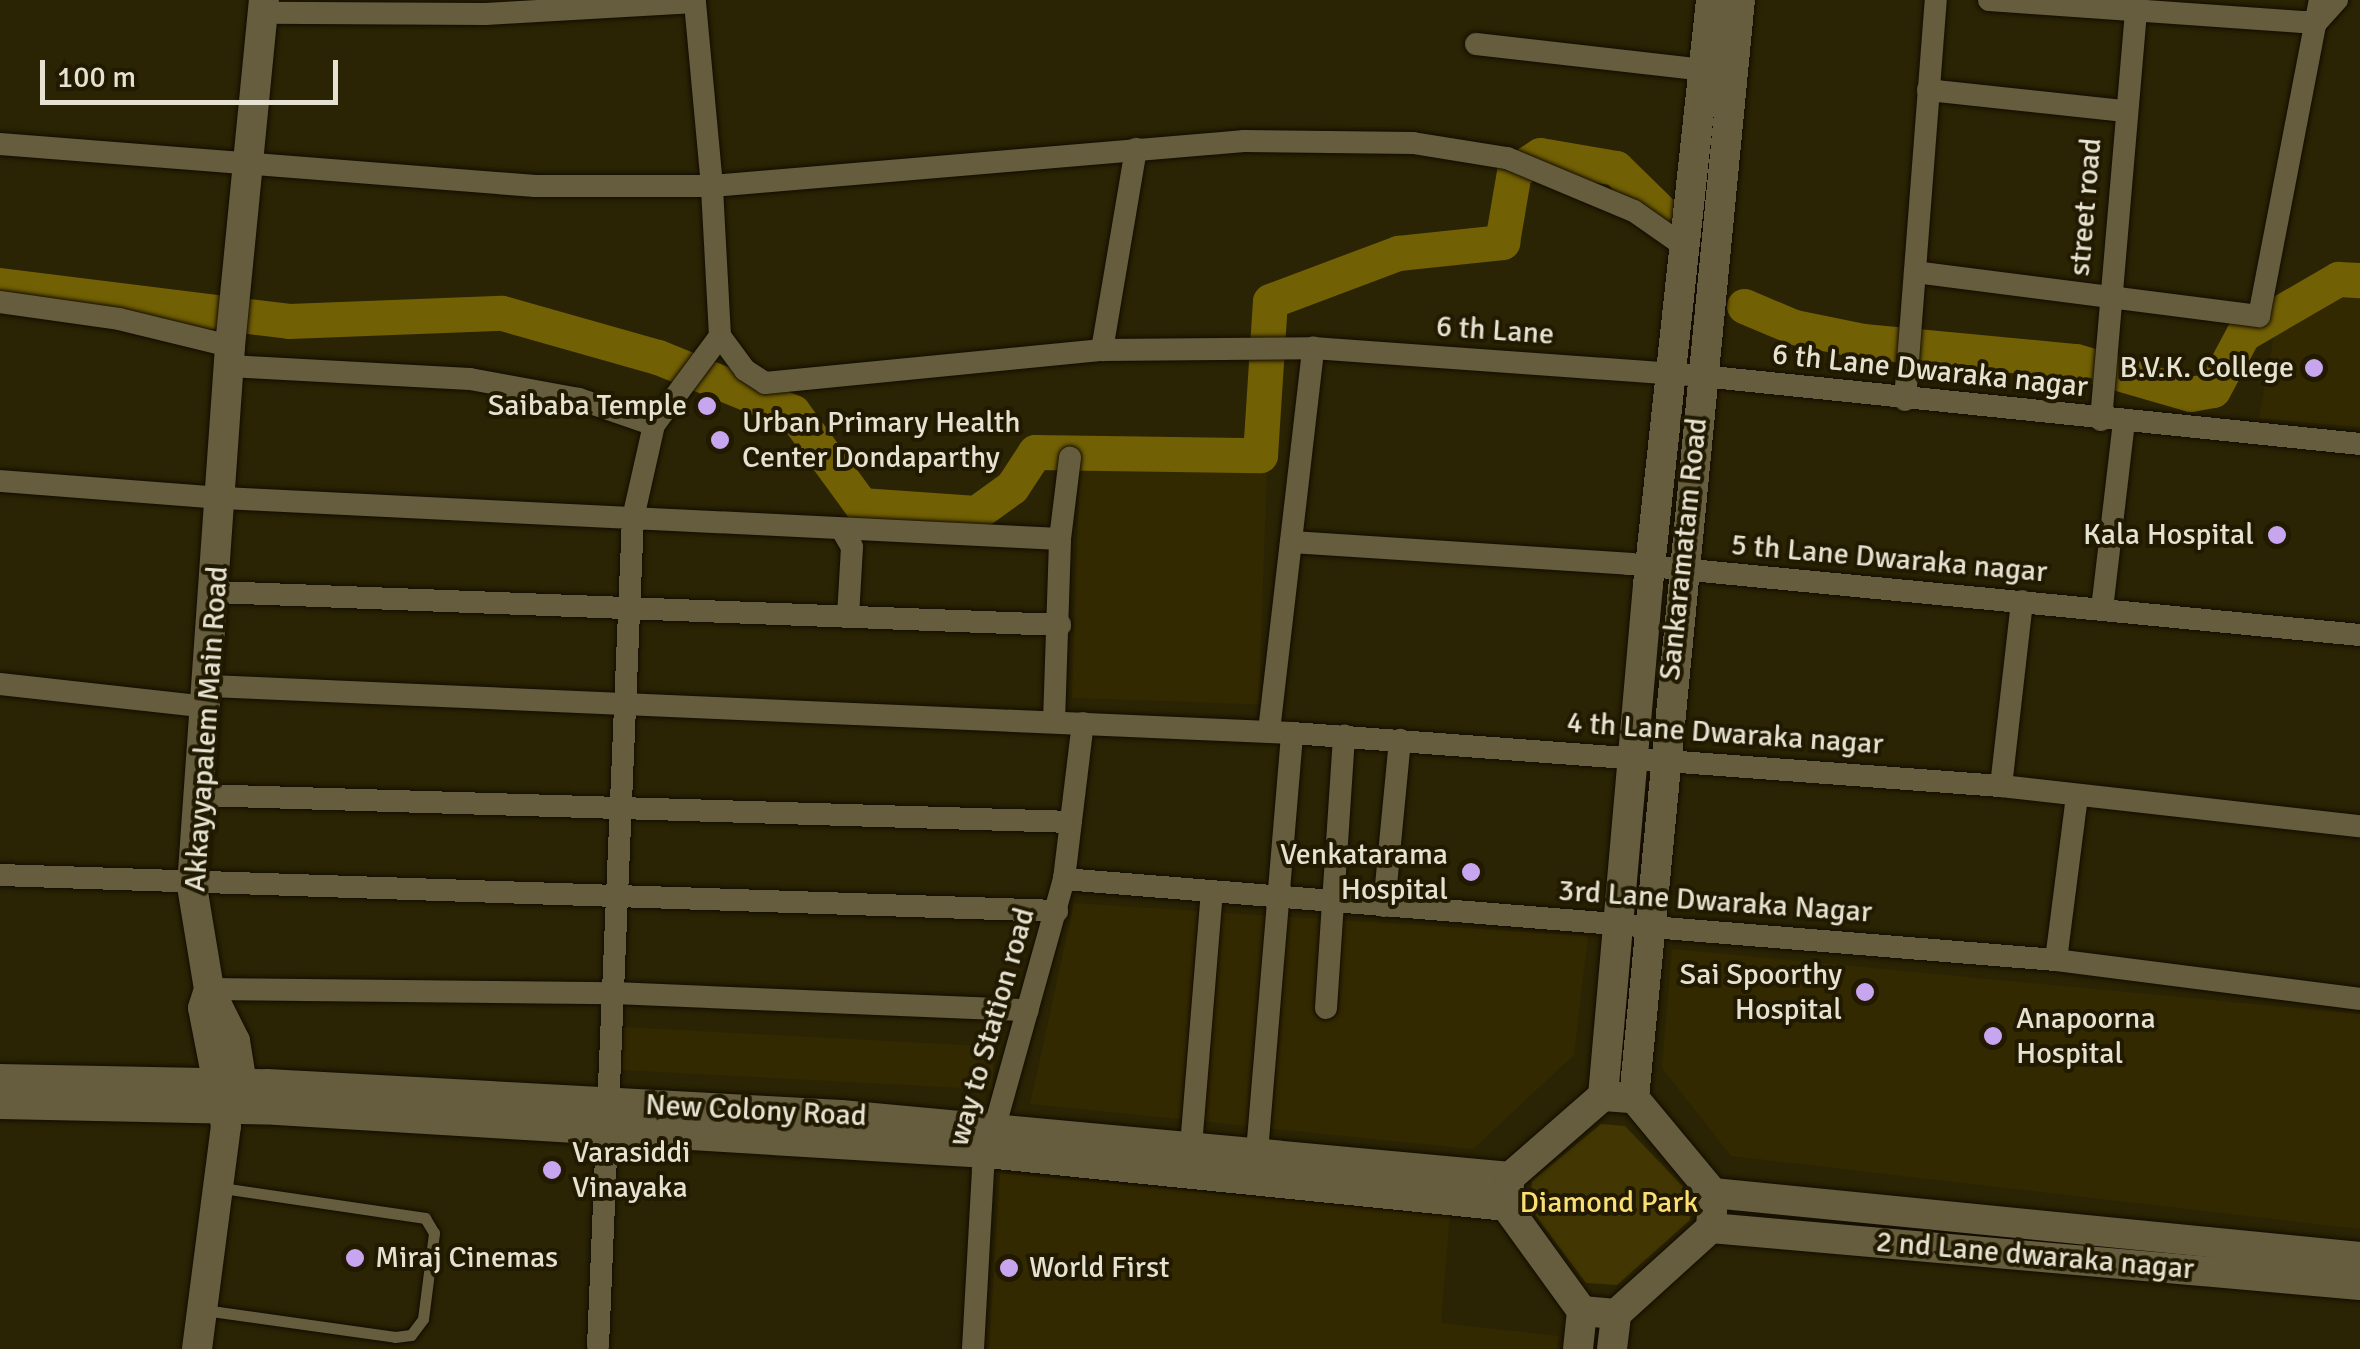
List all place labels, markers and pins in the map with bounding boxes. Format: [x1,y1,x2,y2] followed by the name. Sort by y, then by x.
[2119,350,2294,386] place label: B.V.K. College
[2303,357,2325,379] marker: B.V.K. College
[488,388,687,424] place label: Saibaba Temple
[696,395,718,417] marker: Saibaba Temple
[742,405,1021,476] place label: Urban Primary Health Center Dondaparthy
[707,427,733,453] marker: Urban Primary Health Center Dondaparthy
[2083,517,2254,553] place label: Kala Hospital
[2264,522,2290,548] marker: Kala Hospital
[1280,837,1448,908] place label: Venkatarama Hospital
[1458,859,1484,885] marker: Venkatarama Hospital
[1680,957,1842,1028] place label: Sai Spoorthy Hospital
[1852,979,1878,1005] marker: Sai Spoorthy Hospital
[2016,1001,2156,1072] place label: Anapoorna Hospital
[1980,1023,2006,1049] marker: Anapoorna Hospital
[572,1135,690,1206] place label: Varasiddi Vinayaka
[541,1159,563,1181] marker: Varasiddi Vinayaka
[375,1240,558,1276] place label: Miraj Cinemas
[344,1247,366,1269] marker: Miraj Cinemas
[1029,1250,1170,1286] place label: World First
[998,1257,1020,1279] marker: World First

